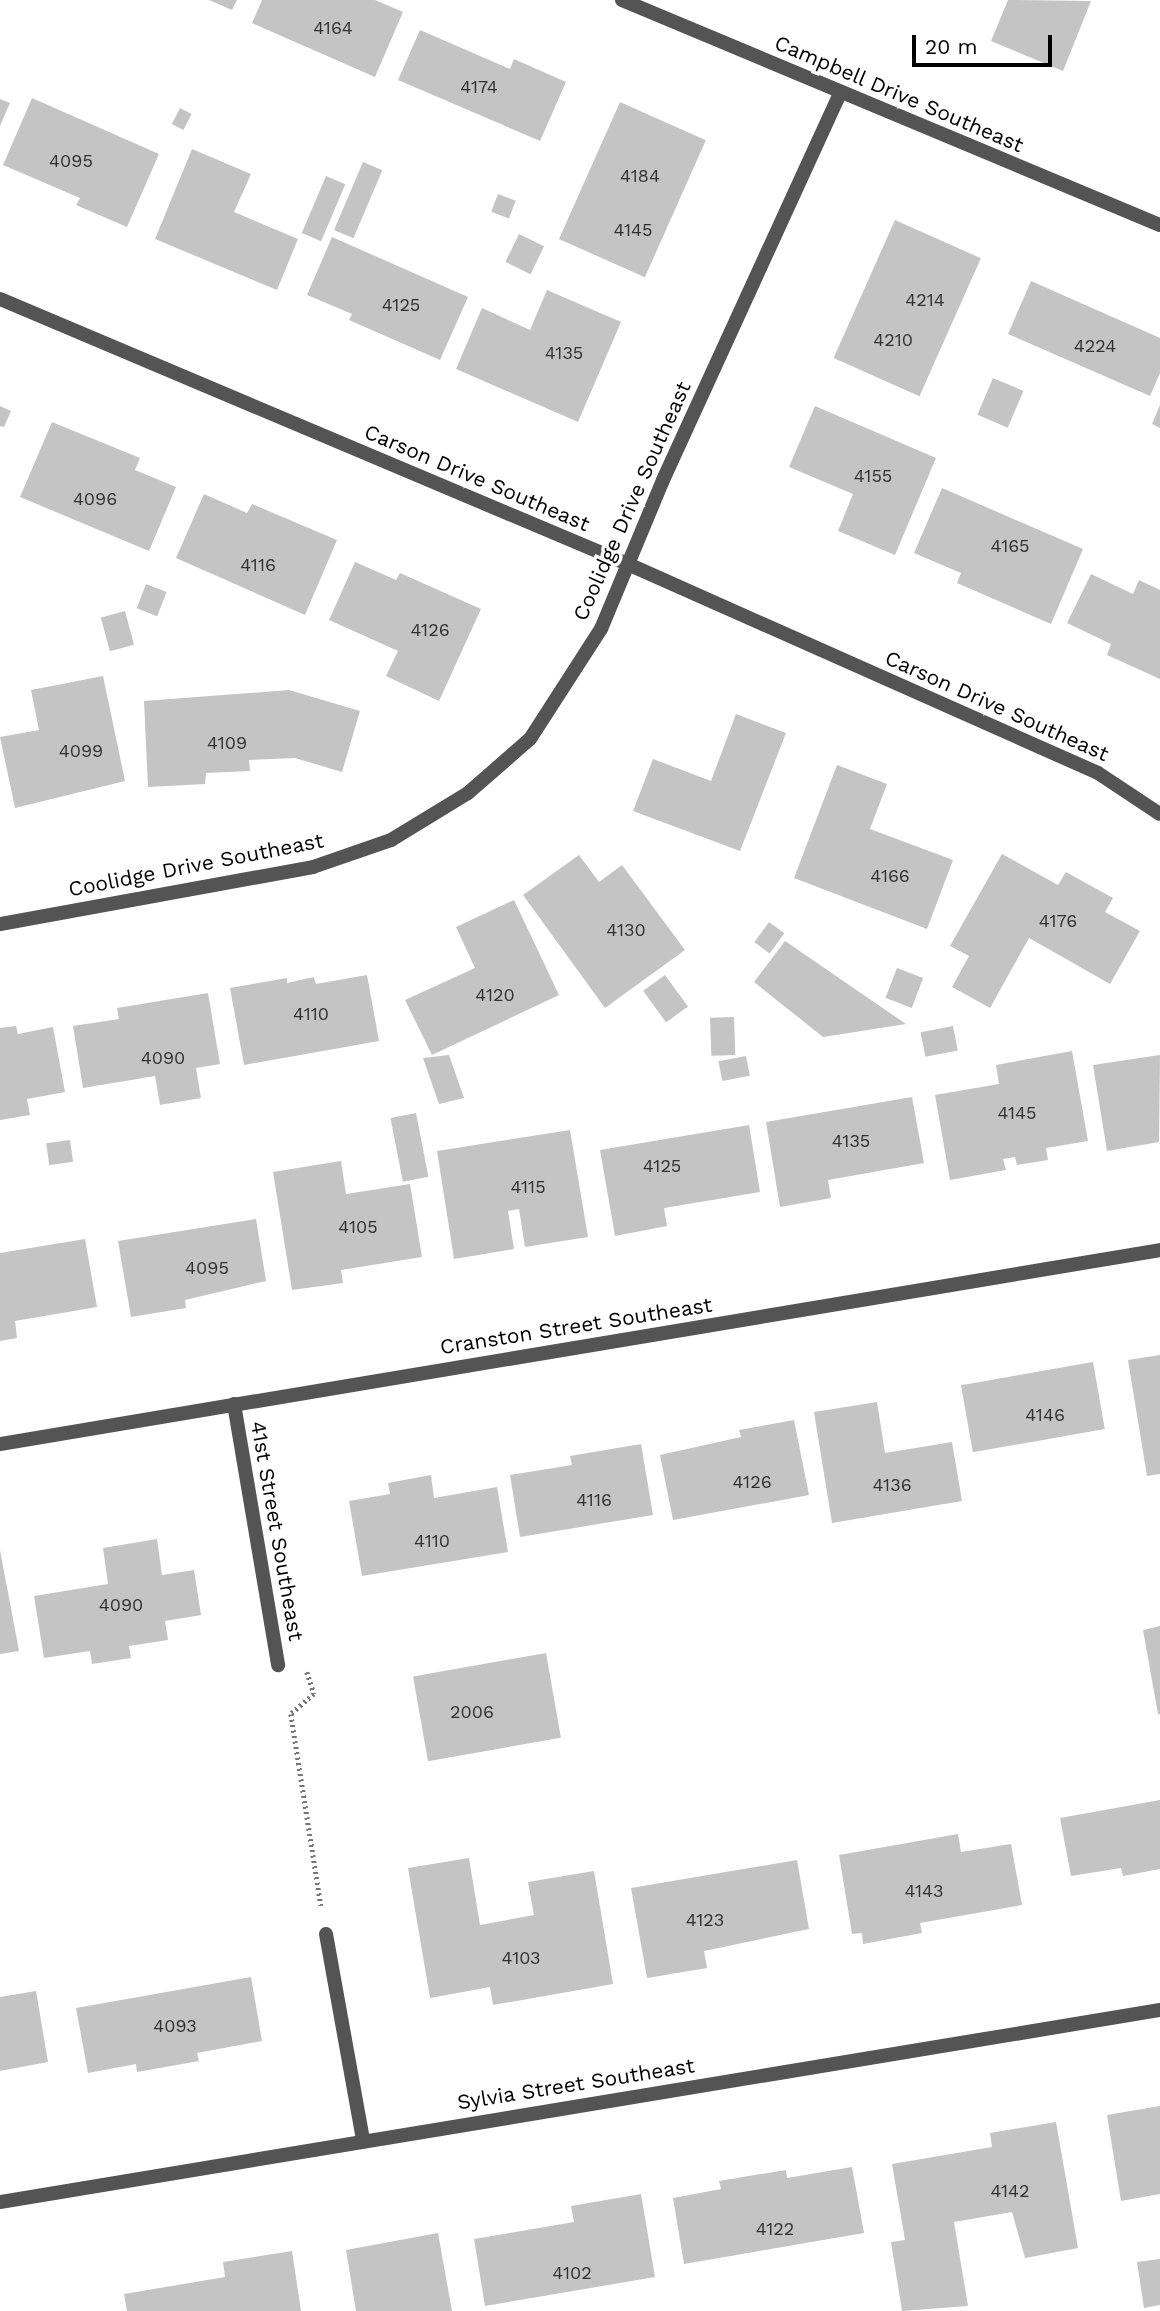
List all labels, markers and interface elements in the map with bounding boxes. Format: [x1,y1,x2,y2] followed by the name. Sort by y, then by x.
[313,17,353,39] house number: 4164
[915,21,1055,65] scale bar
[770,30,1028,158] street label: Campbell Drive Southeast
[925,34,977,59] text: 20 m
[460,76,498,98] house number: 4174
[49,150,93,172] house number: 4095
[620,165,660,187] house number: 4184
[613,219,653,241] house number: 4145
[905,289,945,311] house number: 4214
[382,294,420,316] house number: 4125
[873,329,913,351] house number: 4210
[1074,335,1116,357] house number: 4224
[545,342,583,364] house number: 4135
[568,377,696,625] street label: Coolidge Drive Southeast
[361,419,593,537] street label: Carson Drive Southeast
[854,465,892,487] house number: 4155
[73,488,117,510] house number: 4096
[990,535,1030,557] house number: 4165
[240,554,276,576] house number: 4116
[410,619,450,641] house number: 4126
[881,645,1113,767] street label: Carson Drive Southeast
[207,732,247,754] house number: 4109
[59,740,103,762] house number: 4099
[66,828,326,902] street label: Coolidge Drive Southeast
[870,865,910,887] house number: 4166
[1039,910,1077,932] house number: 4176
[606,919,646,941] house number: 4130
[475,984,515,1006] house number: 4120
[293,1003,329,1025] house number: 4110
[141,1047,185,1069] house number: 4090
[997,1102,1037,1124] house number: 4145
[832,1130,870,1152] house number: 4135
[643,1155,681,1177] house number: 4125
[510,1176,546,1198] house number: 4115
[338,1216,378,1238] house number: 4105
[185,1257,229,1279] house number: 4095
[438,1292,714,1360] street label: Cranston Street Southeast
[1025,1404,1065,1426] house number: 4146
[245,1419,309,1643] street label: 41st Street Southeast
[732,1471,772,1493] house number: 4126
[872,1474,912,1496] house number: 4136
[576,1489,612,1511] house number: 4116
[414,1530,450,1552] house number: 4110
[99,1594,143,1616] house number: 4090
[450,1701,494,1723] house number: 2006
[904,1880,944,1902] house number: 4143
[686,1909,724,1931] house number: 4123
[501,1947,541,1969] house number: 4103
[153,2015,197,2037] house number: 4093
[455,2053,697,2115] street label: Sylvia Street Southeast
[990,2180,1030,2202] house number: 4142
[756,2218,794,2240] house number: 4122
[552,2262,592,2284] house number: 4102

